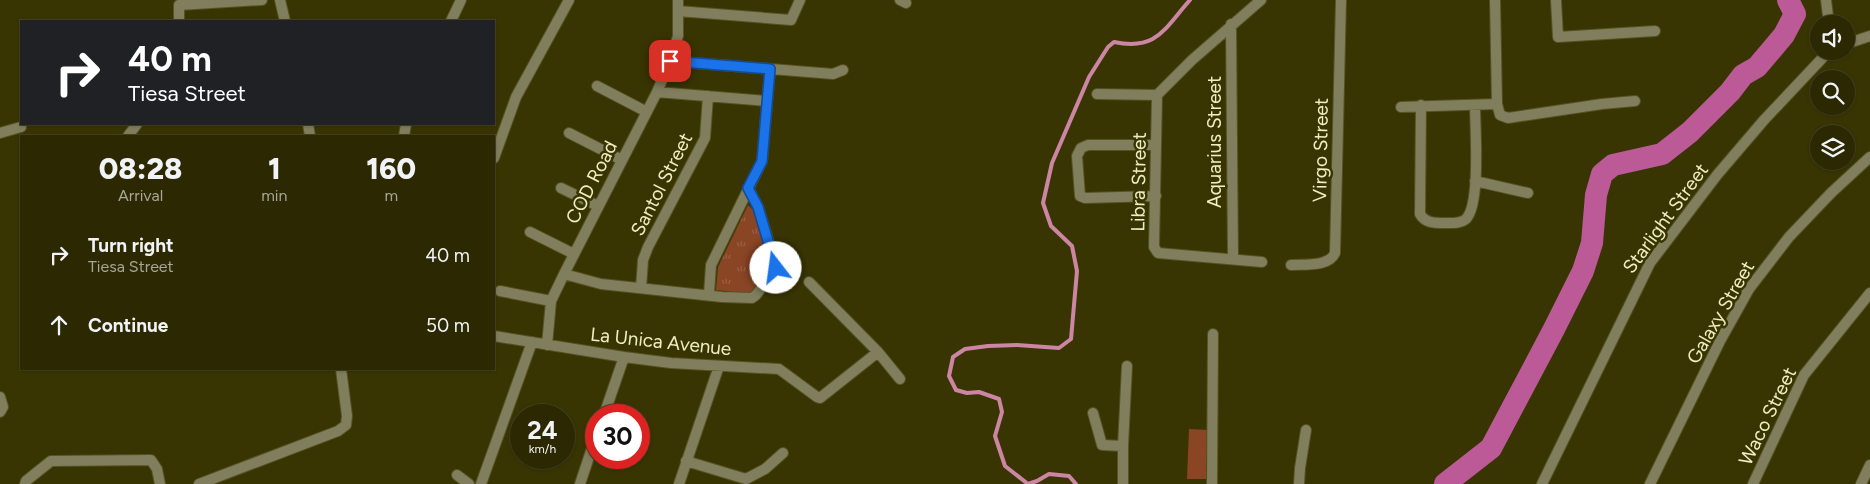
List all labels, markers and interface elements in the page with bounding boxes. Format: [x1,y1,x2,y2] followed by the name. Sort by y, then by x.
[1810,15,1855,170] map controls
[1810,15,1855,60] button: sound
[128,38,212,80] text: 40 m
[45,40,110,105] icon: right
[649,40,691,82] pin
[656,47,684,75] icon: arrive
[1810,70,1855,115] button: search
[1203,76,1226,208] street label: Aquarius Street
[128,80,246,107] text: Tiesa Street
[1308,98,1333,202] street label: Virgo Street
[1810,125,1855,170] button: layers
[626,129,697,239] street label: Santol Street
[1126,132,1151,232] street label: Libra Street
[561,137,622,228] street label: COD Road
[99,150,182,187] text: 08:28
[268,150,281,187] text: 1
[366,150,416,187] text: 160
[1618,159,1713,278] street label: Starlight Street
[118,186,163,205] text: Arrival
[261,186,287,205] text: min
[384,186,398,205] text: m
[88,234,174,257] text: Turn right
[45,241,73,269] icon: right
[749,241,801,293] position arrow
[425,244,470,267] text: 40 m
[88,257,174,276] text: Tiesa Street
[1682,257,1759,368] street label: Galaxy Street
[45,311,73,339] icon: ahead
[88,314,168,337] text: Continue
[426,314,470,337] text: 50 m
[589,323,733,360] street label: La Unica Avenue
[1734,363,1801,469] street label: Waco Street
[585,404,650,469] speed limit sign: 30
[527,415,558,445] text: 24
[529,442,556,456] text: km/h

